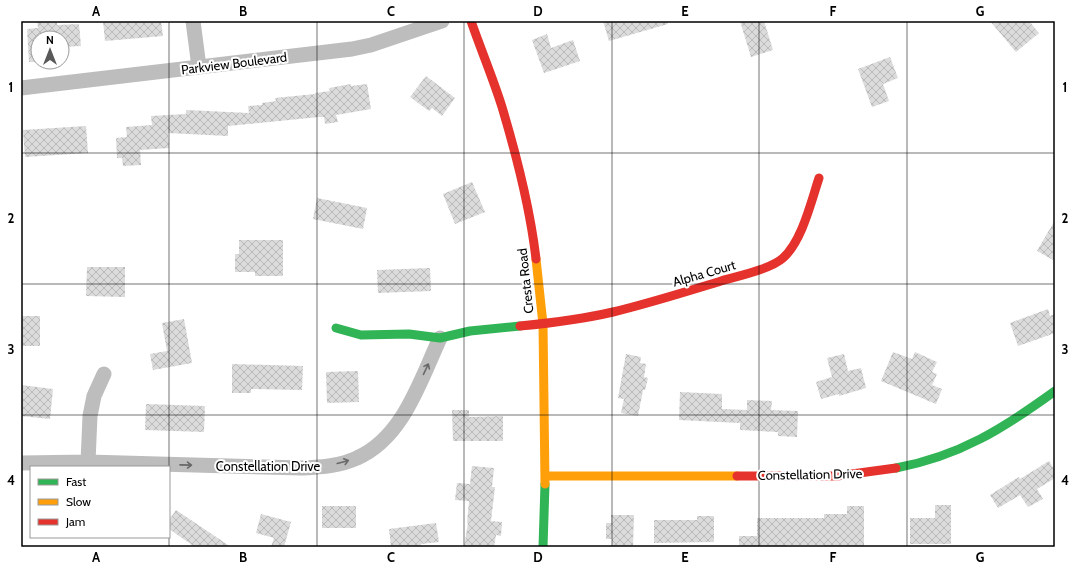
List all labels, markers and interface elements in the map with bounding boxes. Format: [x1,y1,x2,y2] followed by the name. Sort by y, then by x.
[92,3,101,19] text: A
[239,3,247,19] text: B
[387,3,395,19] text: C
[533,3,543,19] text: D
[681,3,689,19] text: E
[830,3,837,19] text: F
[976,3,985,19] text: G
[30,30,70,70] north arrow
[46,33,54,47] text: N
[180,49,288,77] street label: Parkview Boulevard
[9,79,13,95] text: 1
[1063,79,1067,95] text: 1
[8,210,15,226] text: 2
[1062,210,1069,226] text: 2
[514,248,536,314] street label: Cresta Road
[671,256,738,290] street label: Alpha Court
[7,341,15,357] text: 3
[1061,341,1069,357] text: 3
[423,363,430,375] one-way arrow
[216,458,321,474] street label: Constellation Drive
[337,458,350,465] one-way arrow
[179,461,192,469] one-way arrow
[758,465,863,483] street label: Constellation Drive
[30,466,170,538] legend
[7,472,15,488] text: 4
[1061,472,1069,488] text: 4
[66,474,86,489] text: Fast
[66,494,91,509] text: Slow
[65,514,85,529] text: Jam
[92,549,101,565] text: A
[239,549,247,565] text: B
[387,549,395,565] text: C
[533,549,543,565] text: D
[681,549,689,565] text: E
[830,549,837,565] text: F
[976,549,985,565] text: G

